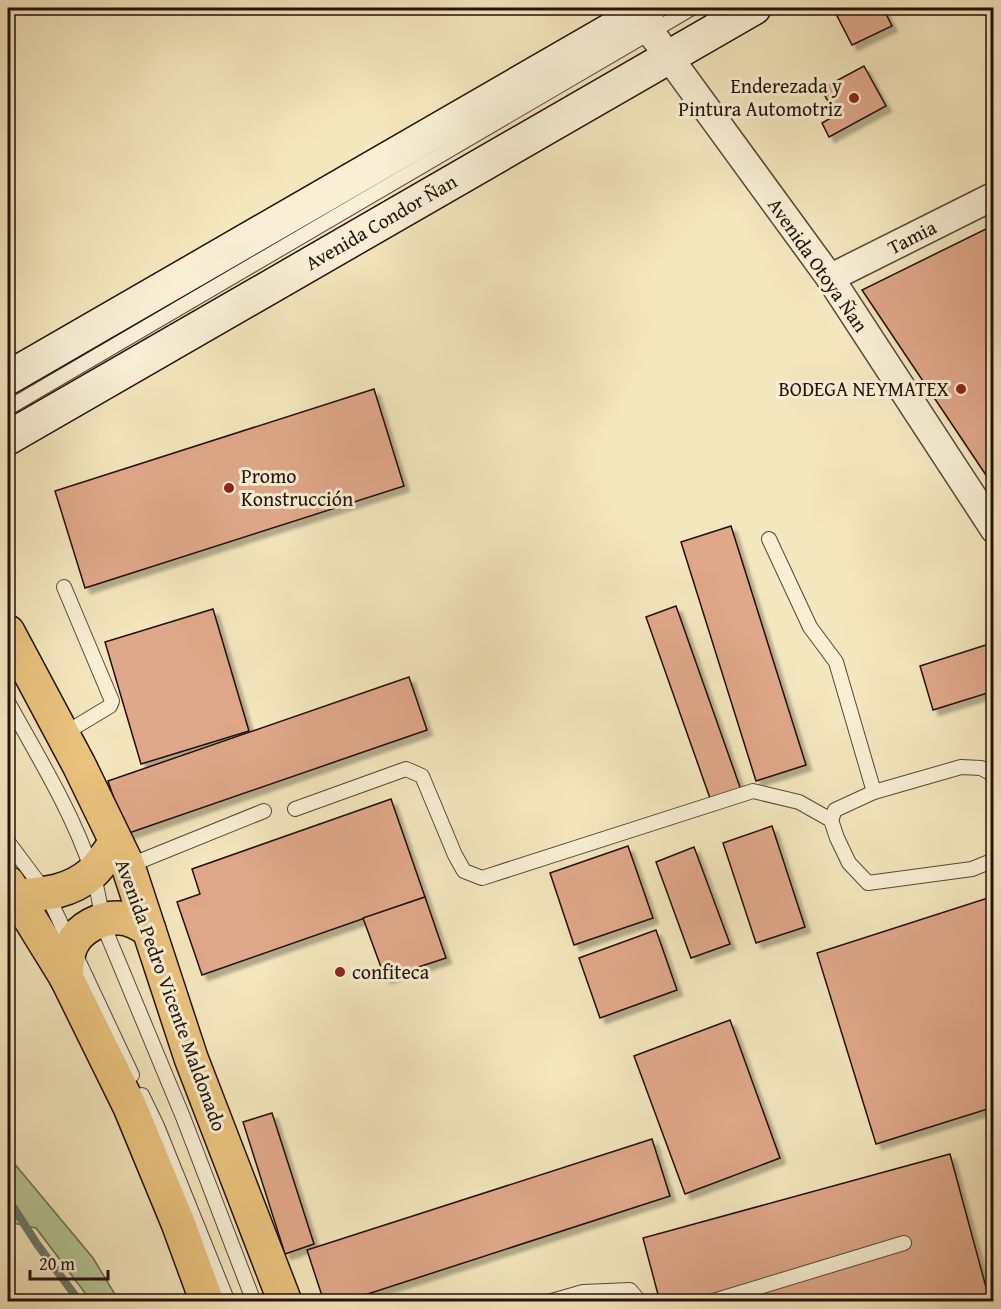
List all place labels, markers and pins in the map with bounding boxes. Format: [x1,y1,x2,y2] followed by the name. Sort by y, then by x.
[678,71,842,123] place label: Enderezada y Pintura Automotriz
[847,91,861,105] marker: Enderezada y Pintura Automotriz
[778,374,950,403] place label: BODEGA NEYMATEX
[954,382,968,396] marker: BODEGA NEYMATEX
[241,461,353,513] place label: Promo Konstrucción
[222,481,236,495] marker: Promo Konstrucción
[352,957,430,986] place label: confiteca
[333,965,347,979] marker: confiteca

